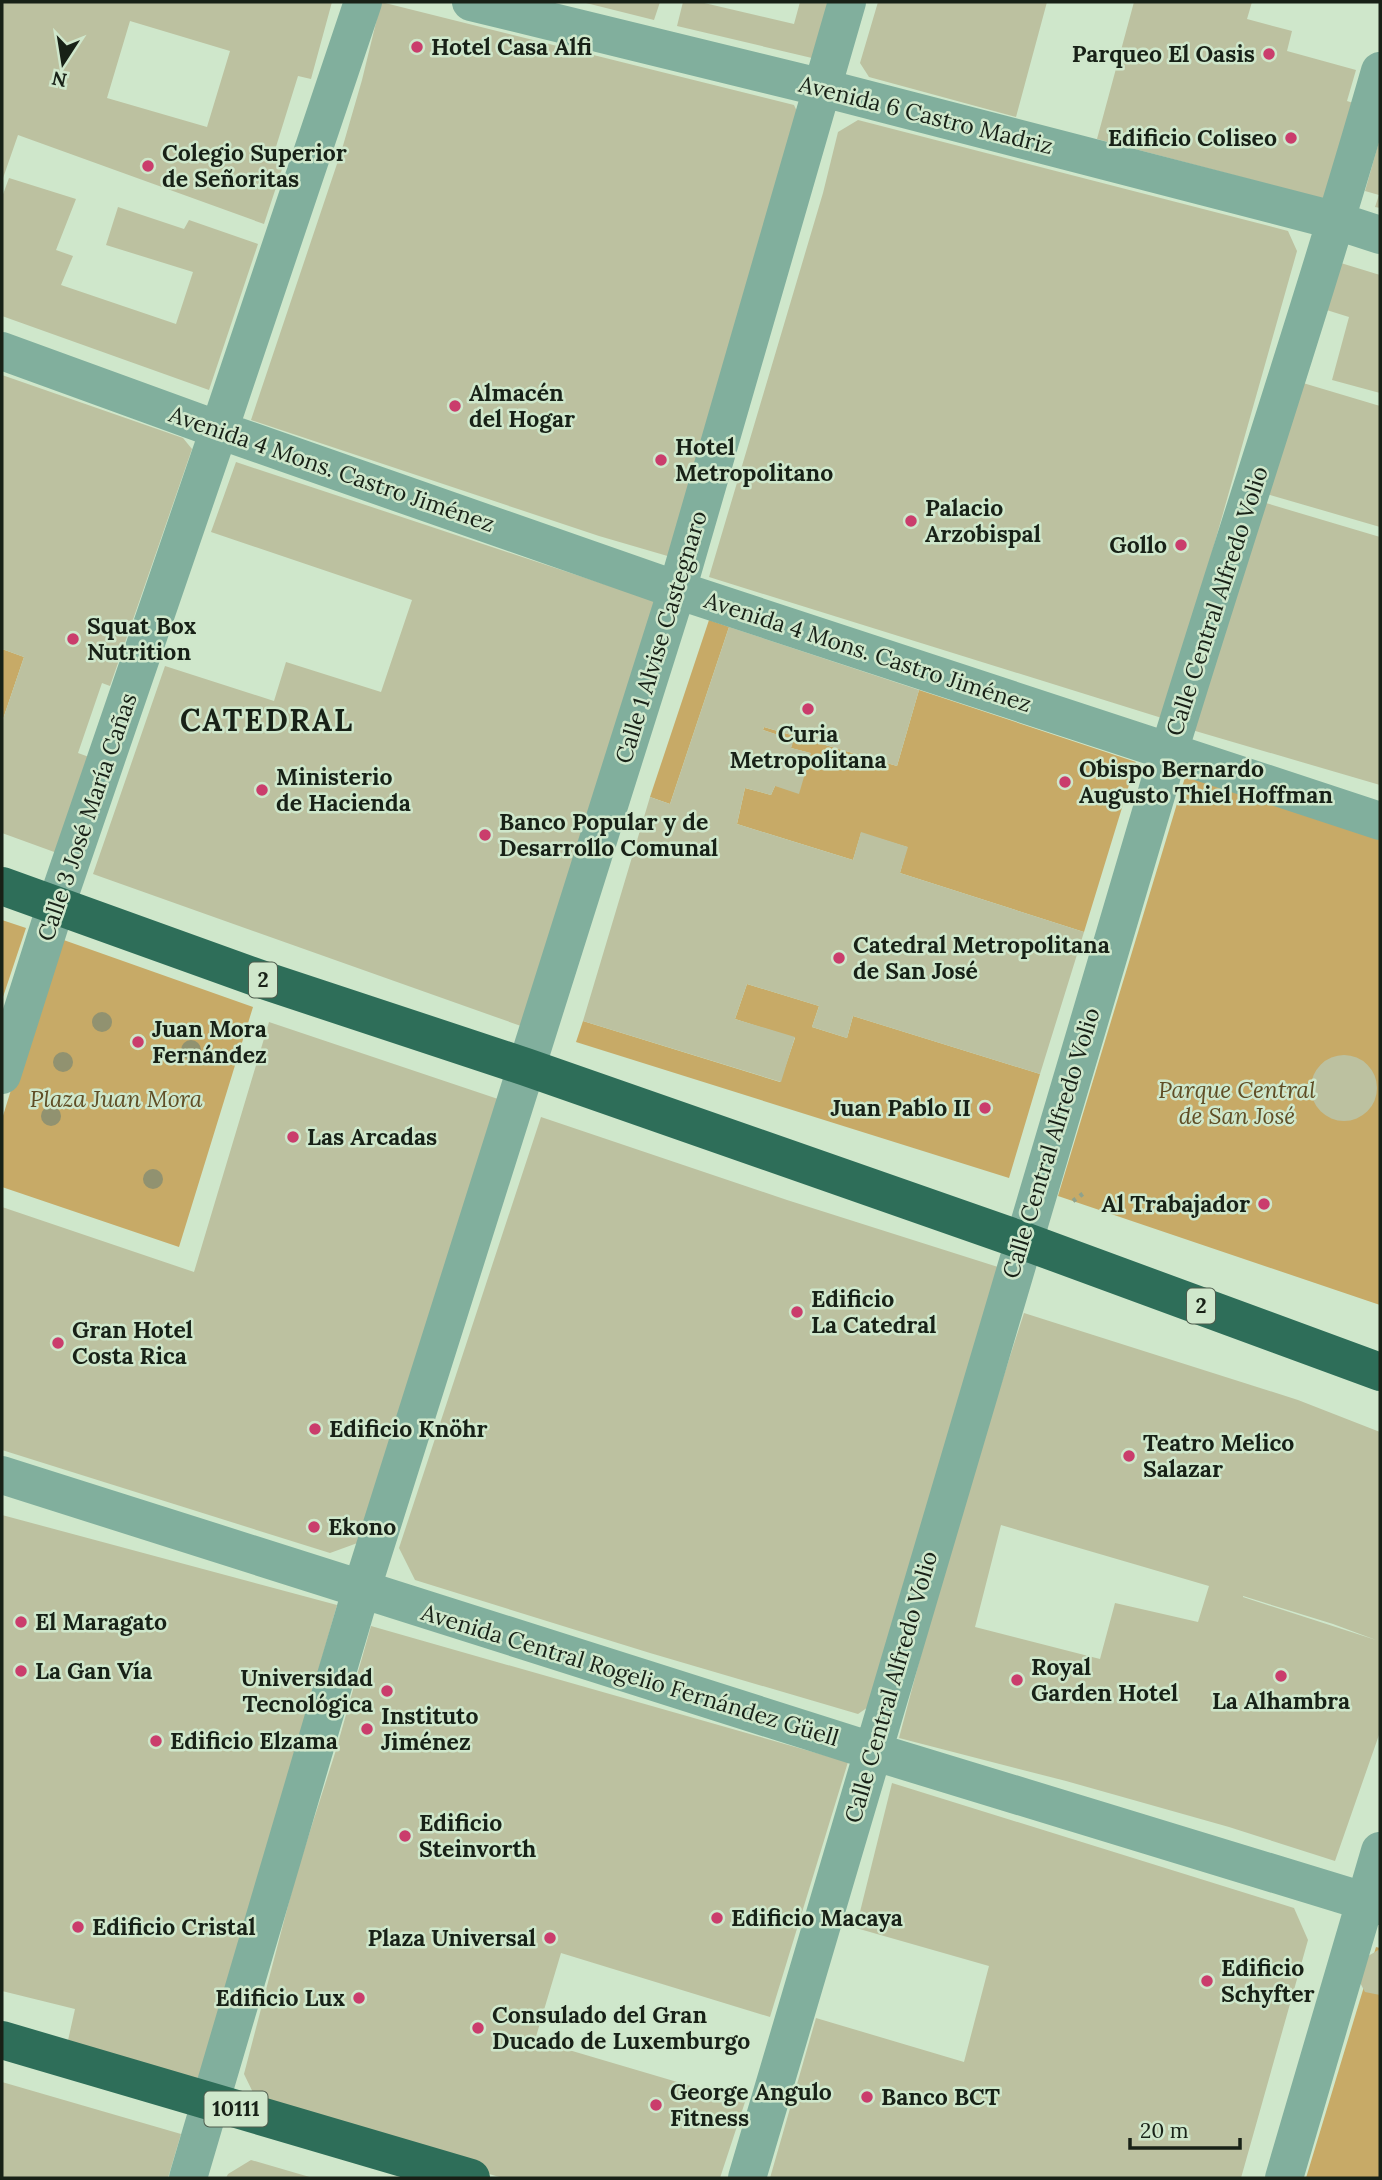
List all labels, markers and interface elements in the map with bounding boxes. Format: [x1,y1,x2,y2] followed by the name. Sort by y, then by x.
[28,28,98,98] north arrow
[431,32,592,61] place label: Hotel Casa Alfi
[409,39,425,55] marker: Hotel Casa Alfi
[1072,39,1255,68] place label: Parqueo El Oasis
[1261,46,1277,62] marker: Parqueo El Oasis
[49,66,69,93] text: N
[795,69,1056,160] street label: Avenida 6 Castro Madriz
[1108,123,1277,152] place label: Edificio Coliseo
[1283,130,1299,146] marker: Edificio Coliseo
[162,138,347,193] place label: Colegio Superior de Señoritas
[140,158,156,174] marker: Colegio Superior de Señoritas
[469,378,575,433] place label: Almacén del Hogar
[447,398,463,414] marker: Almacén del Hogar
[165,399,499,538] street label: Avenida 4 Mons. Castro Jiménez
[675,432,833,487] place label: Hotel Metropolitano
[653,452,669,468] marker: Hotel Metropolitano
[1159,462,1274,739] street label: Calle Central Alfredo Volio
[925,493,1041,548] place label: Palacio Arzobispal
[608,507,713,767] street label: Calle 1 Alvise Castegnaro
[903,513,919,529] marker: Palacio Arzobispal
[1109,530,1167,559] place label: Gollo
[1173,537,1189,553] marker: Gollo
[700,585,1035,718] street label: Avenida 4 Mons. Castro Jiménez
[87,611,197,666] place label: Squat Box Nutrition
[65,631,81,647] marker: Squat Box Nutrition
[30,689,143,945] street label: Calle 3 José María Cañas
[180,701,354,739] district label: CATEDRAL
[800,701,816,717] marker: Curia Metropolitana
[729,719,887,774] place label: Curia Metropolitana
[1079,754,1333,809] place label: Obispo Bernardo Augusto Thiel Hoffman
[276,762,411,817] place label: Ministerio de Hacienda
[1057,774,1073,790] marker: Obispo Bernardo Augusto Thiel Hoffman
[254,782,270,798] marker: Ministerio de Hacienda
[499,807,718,862] place label: Banco Popular y de Desarrollo Comunal
[477,827,493,843] marker: Banco Popular y de Desarrollo Comunal
[853,930,1110,985] place label: Catedral Metropolitana de San José
[831,950,847,966] marker: Catedral Metropolitana de San José
[249,962,277,998] road number: 2
[995,1004,1106,1282] street label: Calle Central Alfredo Volio
[152,1014,267,1069] place label: Juan Mora Fernández
[130,1034,146,1050] marker: Juan Mora Fernández
[1158,1075,1316,1130] park label: Parque Central de San José
[30,1084,203,1113] park label: Plaza Juan Mora
[830,1093,971,1122] place label: Juan Pablo II
[977,1100,993,1116] marker: Juan Pablo II
[307,1122,437,1151] place label: Las Arcadas
[285,1129,301,1145] marker: Las Arcadas
[1102,1189,1250,1218] place label: Al Trabajador
[1256,1196,1272,1212] marker: Al Trabajador
[811,1284,937,1339] place label: Edificio La Catedral
[1187,1288,1215,1324] road number: 2
[789,1304,805,1320] marker: Edificio La Catedral
[72,1315,193,1370] place label: Gran Hotel Costa Rica
[50,1335,66,1351] marker: Gran Hotel Costa Rica
[329,1414,488,1443] place label: Edificio Knöhr
[307,1421,323,1437] marker: Edificio Knöhr
[1143,1428,1294,1483] place label: Teatro Melico Salazar
[1121,1448,1137,1464] marker: Teatro Melico Salazar
[328,1512,396,1541] place label: Ekono
[306,1519,322,1535] marker: Ekono
[838,1547,943,1826] street label: Calle Central Alfredo Volio
[417,1597,842,1752] street label: Avenida Central Rogelio Fernández Güell
[35,1607,167,1636] place label: El Maragato
[13,1614,29,1630] marker: El Maragato
[1031,1652,1178,1707] place label: Royal Garden Hotel
[35,1656,152,1685] place label: La Gan Vía
[13,1663,29,1679] marker: La Gan Vía
[241,1663,373,1718] place label: Universidad Tecnológica
[1273,1668,1289,1684] marker: La Alhambra
[1009,1672,1025,1688] marker: Royal Garden Hotel
[379,1683,395,1699] marker: Universidad Tecnológica
[1212,1686,1350,1715] place label: La Alhambra
[381,1701,479,1756] place label: Instituto Jiménez
[359,1721,375,1737] marker: Instituto Jiménez
[170,1726,338,1755] place label: Edificio Elzama
[148,1733,164,1749] marker: Edificio Elzama
[419,1808,536,1863] place label: Edificio Steinvorth
[397,1828,413,1844] marker: Edificio Steinvorth
[731,1903,903,1932] place label: Edificio Macaya
[709,1910,725,1926] marker: Edificio Macaya
[92,1912,256,1941] place label: Edificio Cristal
[70,1919,86,1935] marker: Edificio Cristal
[368,1923,536,1952] place label: Plaza Universal
[542,1930,558,1946] marker: Plaza Universal
[1221,1953,1315,2008] place label: Edificio Schyfter
[1199,1973,1215,1989] marker: Edificio Schyfter
[215,1983,345,2012] place label: Edificio Lux
[351,1990,367,2006] marker: Edificio Lux
[492,2000,750,2055] place label: Consulado del Gran Ducado de Luxemburgo
[470,2020,486,2036] marker: Consulado del Gran Ducado de Luxemburgo
[670,2077,832,2132] place label: George Angulo Fitness
[881,2082,1000,2111] place label: Banco BCT
[859,2089,875,2105] marker: Banco BCT
[204,2092,268,2126] road number: 10111
[648,2097,664,2113] marker: George Angulo Fitness
[1130,2106,1240,2150] scale bar
[1140,2117,1189,2144] text: 20 m

